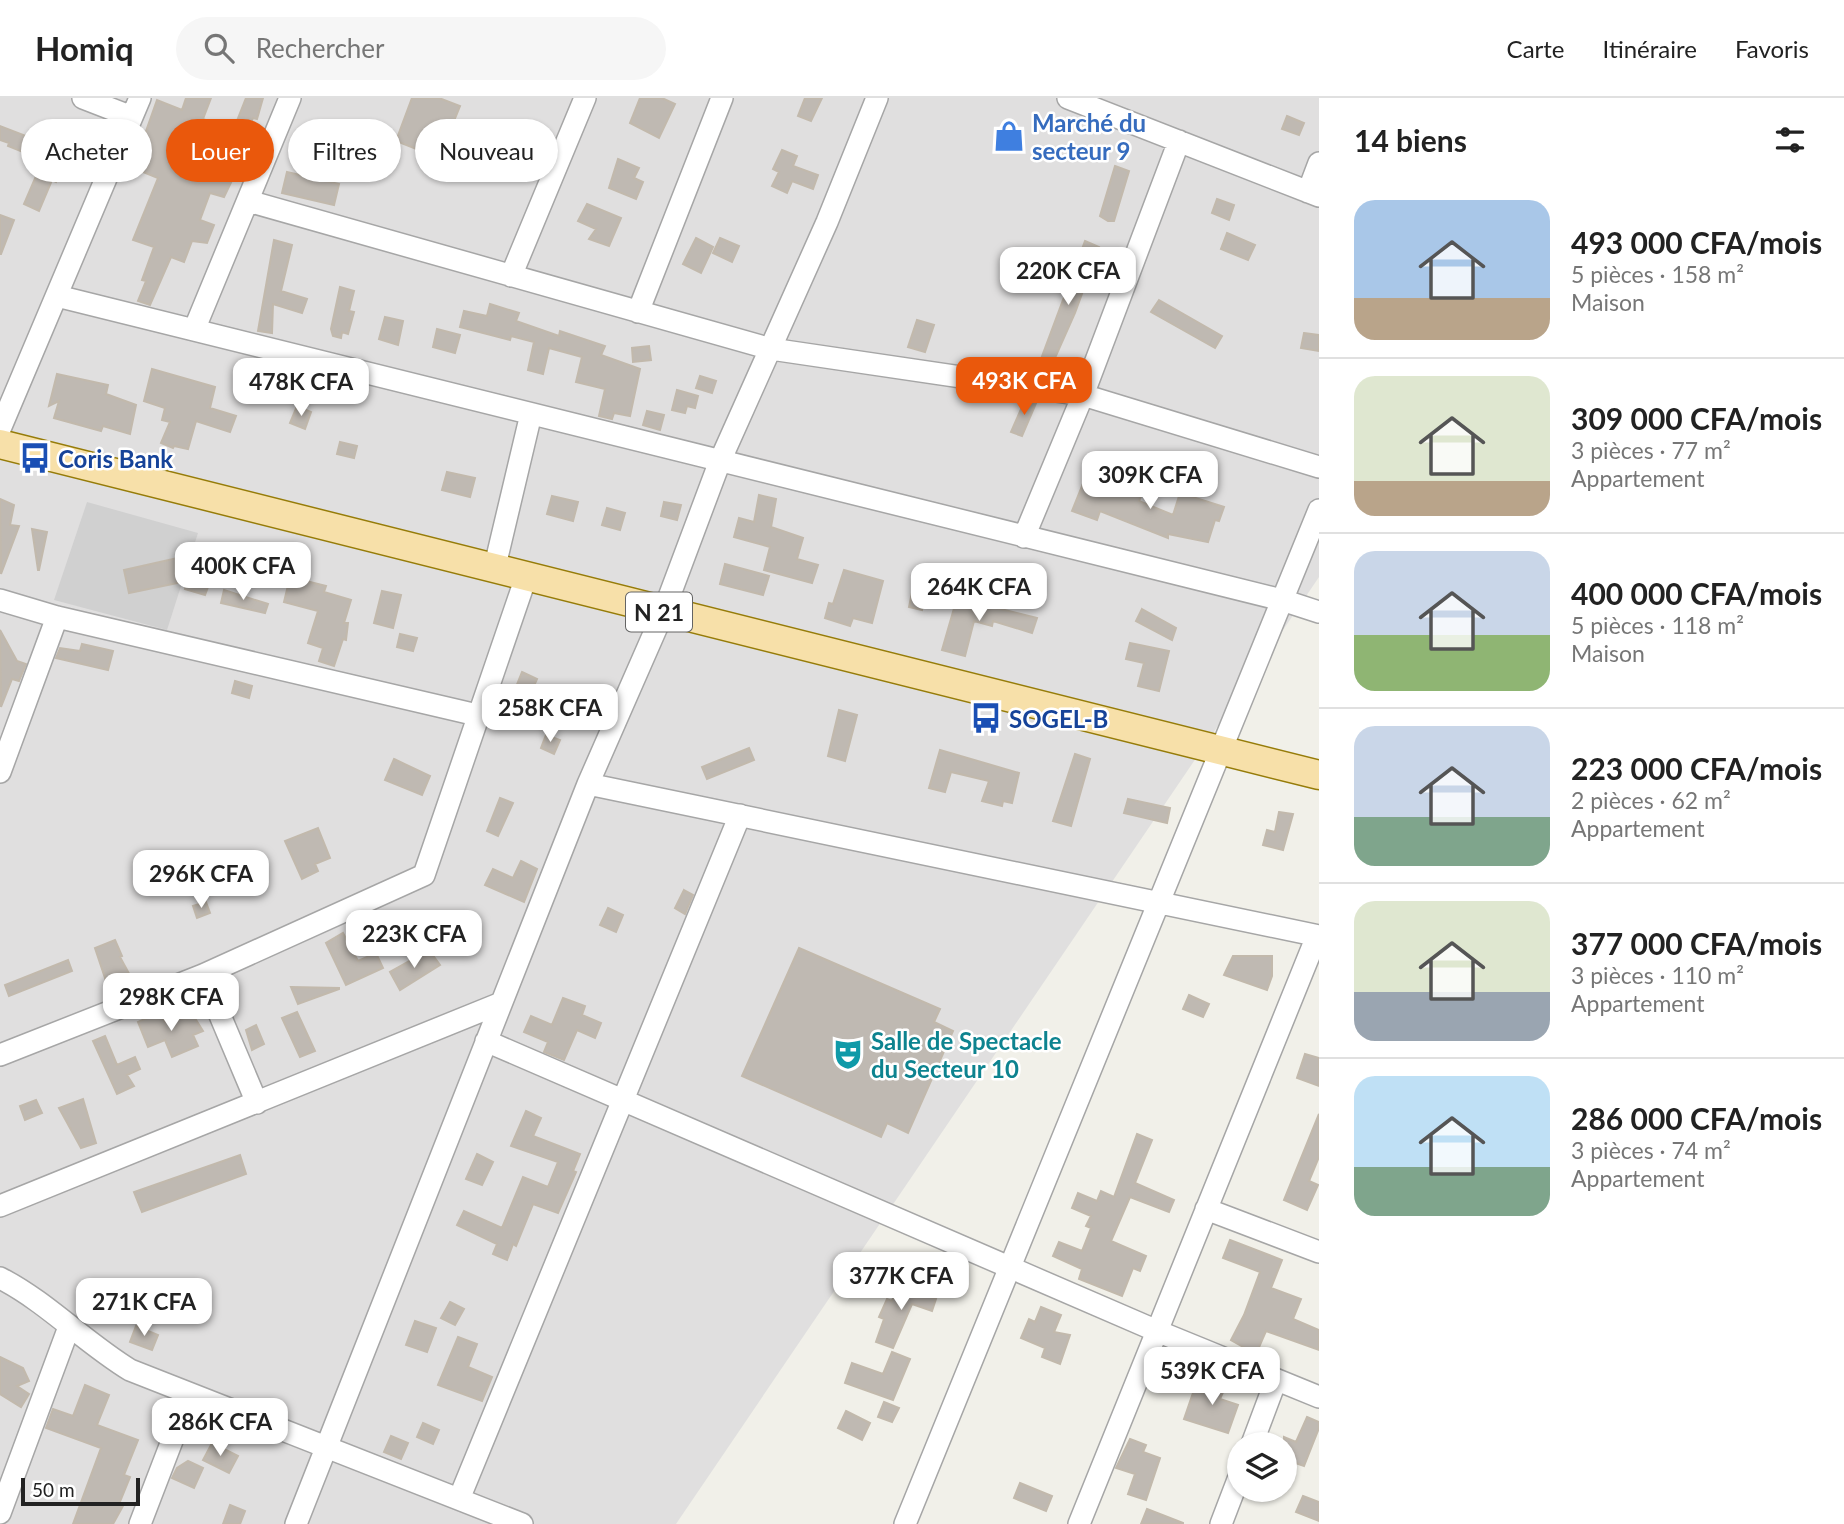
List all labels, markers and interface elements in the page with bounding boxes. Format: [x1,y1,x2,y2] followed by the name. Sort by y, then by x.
[176,17,666,80] search box
[35,28,134,68] text: Homiq
[200,29,238,67] icon: search
[256,32,385,64] text: Rechercher
[1507,34,1565,63] text: Carte
[1603,34,1697,63] text: Itinéraire
[1735,34,1809,63] text: Favoris
[1032,108,1146,165] place label: Marché du secteur 9
[21,119,152,182] chip: Acheter
[166,119,274,182] chip: Louer
[288,119,401,182] chip: Filtres
[415,119,558,182] chip: Nouveau
[992,119,1026,153] shop icon: Marché du secteur 9
[1771,121,1809,159] icon: filters
[1354,122,1467,158] text: 14 biens
[1571,224,1822,260] text: 493 000 CFA/mois
[1410,228,1494,312] icon: home
[996,248,1140,307] pin: 220K CFA
[1016,256,1120,284] text: 220K CFA
[1571,260,1744,288] text: 5 pièces · 158 m²
[1571,288,1645,316] text: Maison
[229,358,373,418] pin: 478K CFA
[952,358,1096,417] pin: 493K CFA
[972,366,1076,394] text: 493K CFA
[249,367,353,395] text: 478K CFA
[1571,400,1822,436] text: 309 000 CFA/mois
[1410,404,1494,488] icon: home
[1571,436,1731,464] text: 3 pièces · 77 m²
[18,441,52,475] bus stop icon: Coris Bank
[58,444,173,473] place label: Coris Bank
[1078,452,1222,511] pin: 309K CFA
[1098,460,1202,488] text: 309K CFA
[1571,464,1704,492] text: Appartement
[171,542,315,602] pin: 400K CFA
[191,551,295,579] text: 400K CFA
[907,564,1051,623] pin: 264K CFA
[927,572,1031,600] text: 264K CFA
[1571,575,1822,611] text: 400 000 CFA/mois
[1410,579,1494,663] icon: home
[626,592,692,632] road number: N 21
[1571,611,1744,639] text: 5 pièces · 118 m²
[1571,639,1645,667] text: Maison
[478,684,622,744] pin: 258K CFA
[498,693,602,721] text: 258K CFA
[969,701,1003,735] bus stop icon: SOGEL-B
[1009,704,1108,733] place label: SOGEL-B
[1571,750,1822,786] text: 223 000 CFA/mois
[1410,754,1494,838] icon: home
[1571,786,1731,814] text: 2 pièces · 62 m²
[1571,814,1704,842] text: Appartement
[129,850,273,910] pin: 296K CFA
[149,859,253,887] text: 296K CFA
[342,910,486,970] pin: 223K CFA
[362,919,466,947] text: 223K CFA
[1571,925,1822,961] text: 377 000 CFA/mois
[1410,929,1494,1013] icon: home
[1571,961,1744,989] text: 3 pièces · 110 m²
[99,974,243,1033] pin: 298K CFA
[119,982,223,1010] text: 298K CFA
[1571,989,1704,1017] text: Appartement
[871,1026,1062,1083] place label: Salle de Spectacle du Secteur 10
[831,1037,865,1071] theatre icon: Salle de Spectacle du Secteur 10
[1571,1100,1822,1136] text: 286 000 CFA/mois
[1410,1104,1494,1188] icon: home
[1571,1136,1731,1164] text: 3 pièces · 74 m²
[1571,1164,1704,1192] text: Appartement
[829,1252,973,1312] pin: 377K CFA
[849,1261,953,1289] text: 377K CFA
[72,1278,216,1338] pin: 271K CFA
[92,1287,196,1315] text: 271K CFA
[1140,1348,1284,1407] pin: 539K CFA
[1160,1356,1264,1384] text: 539K CFA
[148,1398,292,1458] pin: 286K CFA
[168,1407,272,1435] text: 286K CFA
[1227,1432,1297,1502] map controls
[1227,1432,1297,1502] button: layers
[21,1475,140,1507] scale bar
[32,1478,75,1501] text: 50 m

